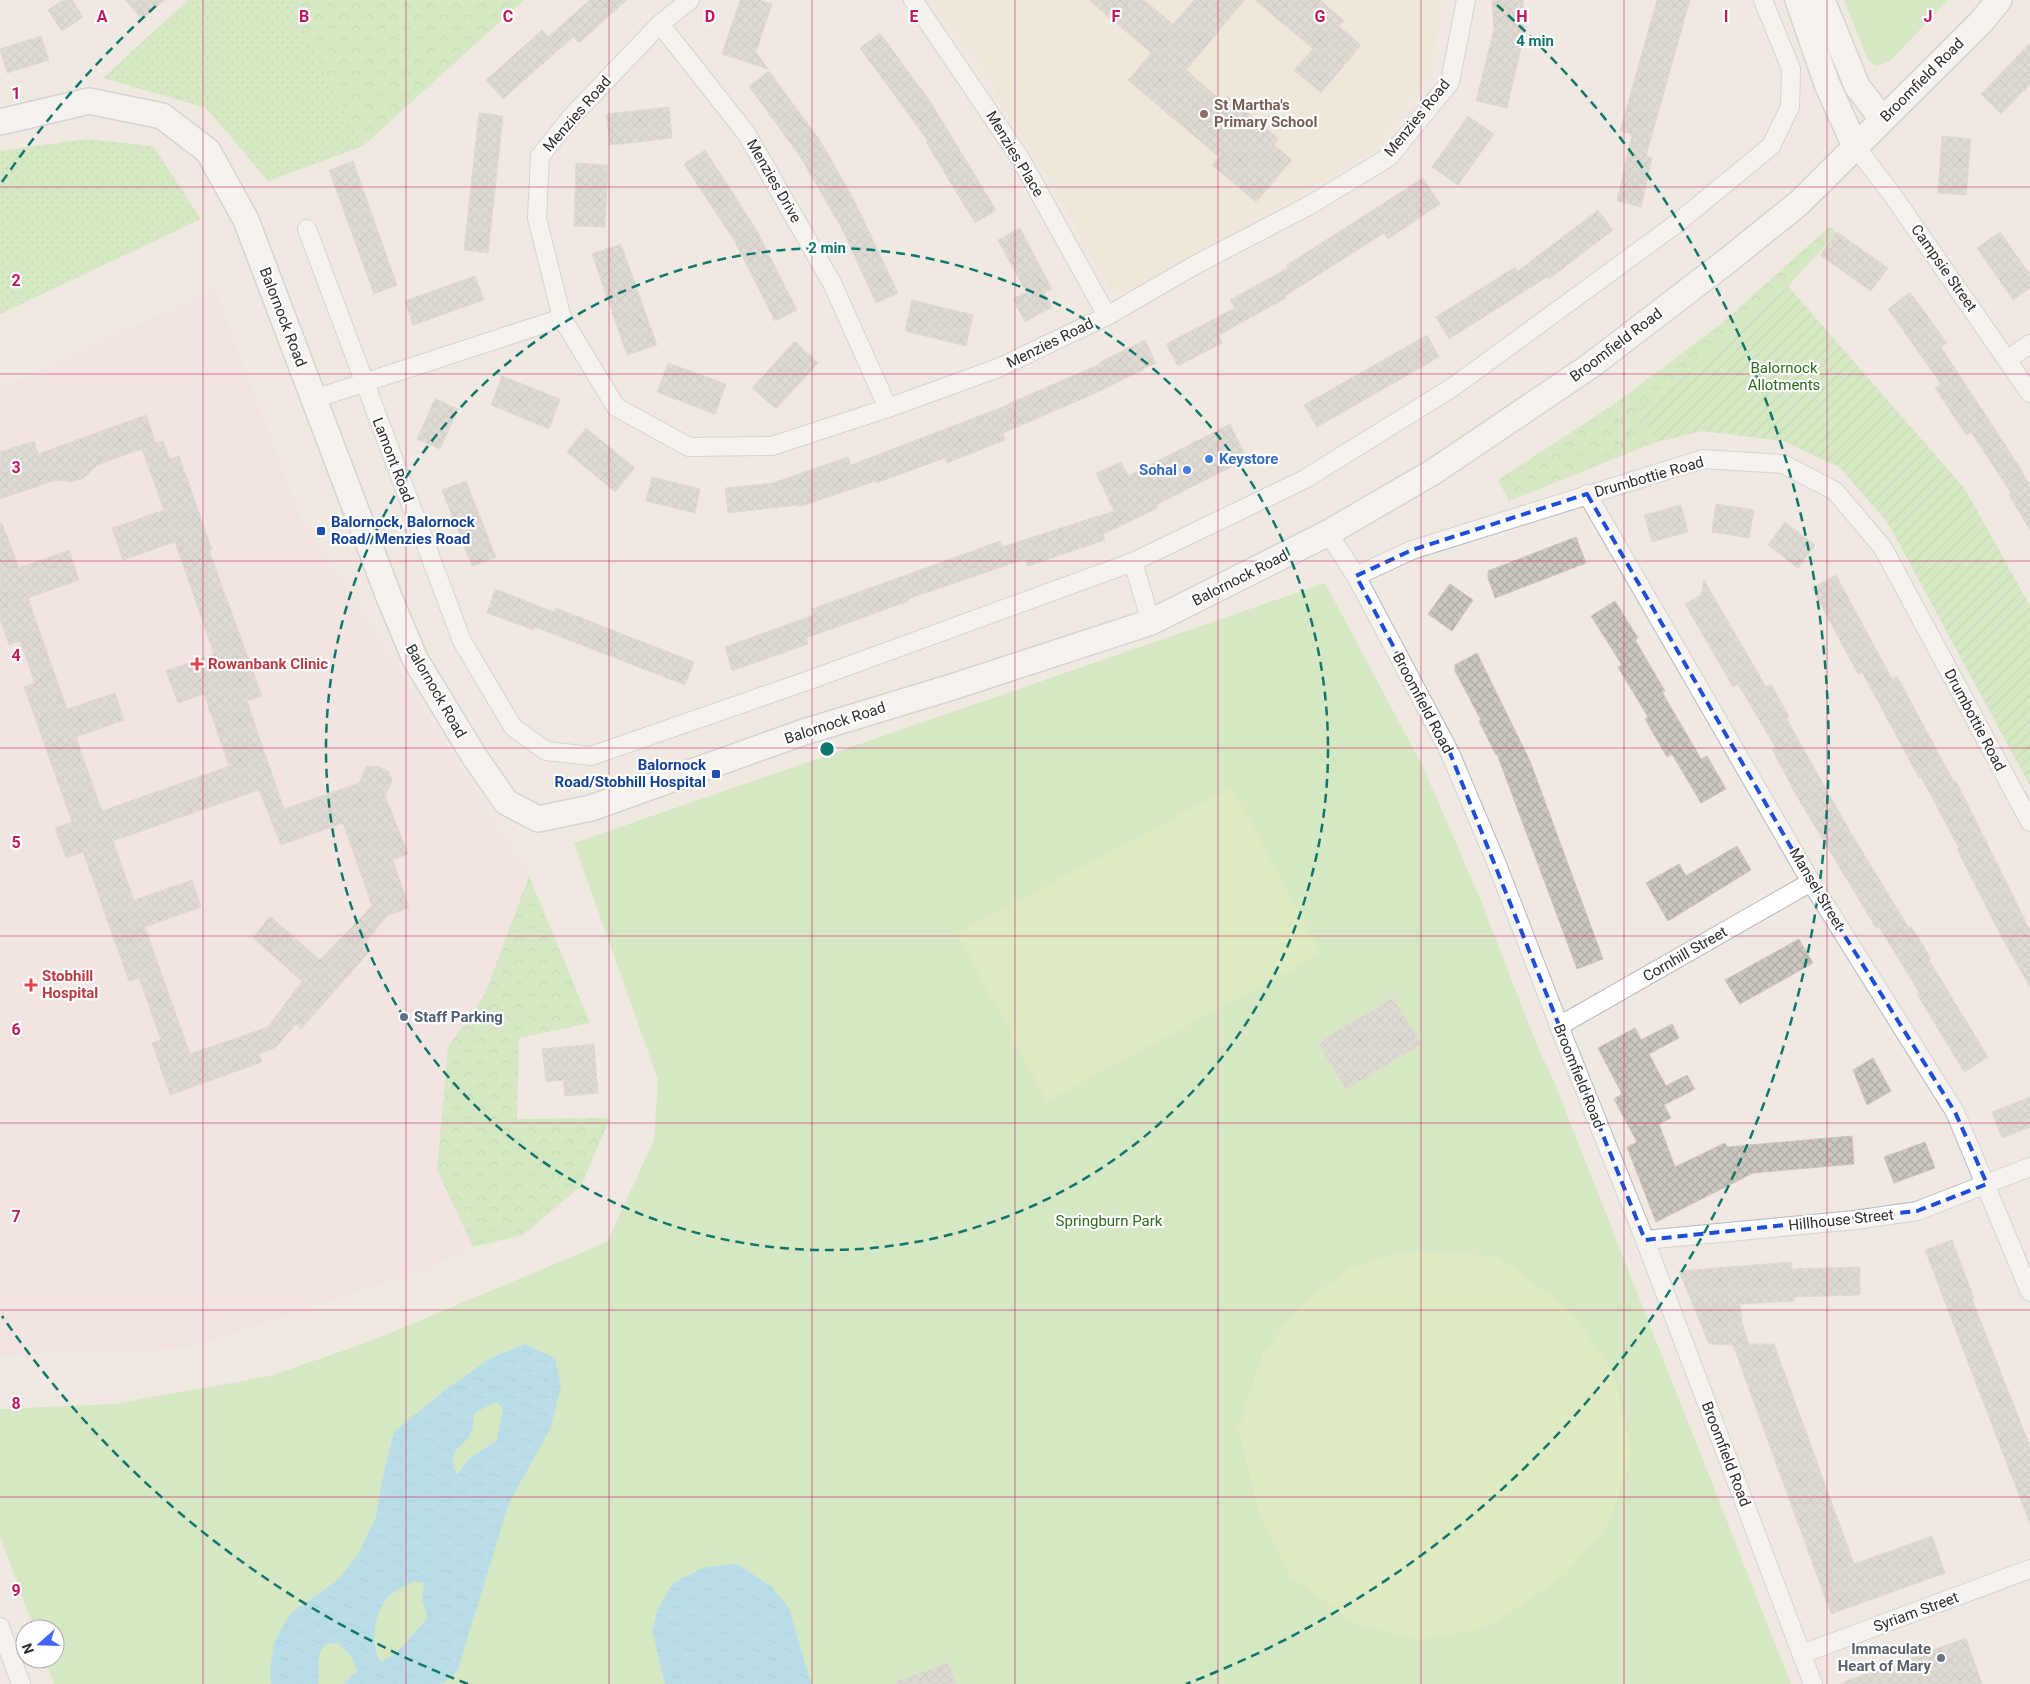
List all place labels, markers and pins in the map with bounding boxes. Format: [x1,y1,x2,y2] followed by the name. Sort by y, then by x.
[1214,96,1317,131] place label: St Martha's Primary School
[1198,108,1210,120] marker: St Martha's Primary School
[1219,450,1278,468] place label: Keystore
[1203,453,1215,465] marker: Keystore
[1139,461,1177,479] place label: Sohal
[1181,464,1193,476] marker: Sohal
[331,513,476,548] place label: Balornock, Balornock Road/ Menzies Road
[315,525,327,537] marker: Balornock, Balornock Road/ Menzies Road
[208,655,328,673] place label: Rowanbank Clinic
[190,657,204,671] marker: Rowanbank Clinic
[818,740,836,758] centre of rings
[555,756,707,791] place label: Balornock Road/Stobhill Hospital
[710,768,722,780] marker: Balornock Road/Stobhill Hospital
[42,967,98,1002] place label: Stobhill Hospital
[24,978,38,992] marker: Stobhill Hospital
[414,1008,503,1026] place label: Staff Parking
[398,1011,410,1023] marker: Staff Parking
[1838,1640,1931,1675] place label: Immaculate Heart of Mary
[1935,1652,1947,1664] marker: Immaculate Heart of Mary

